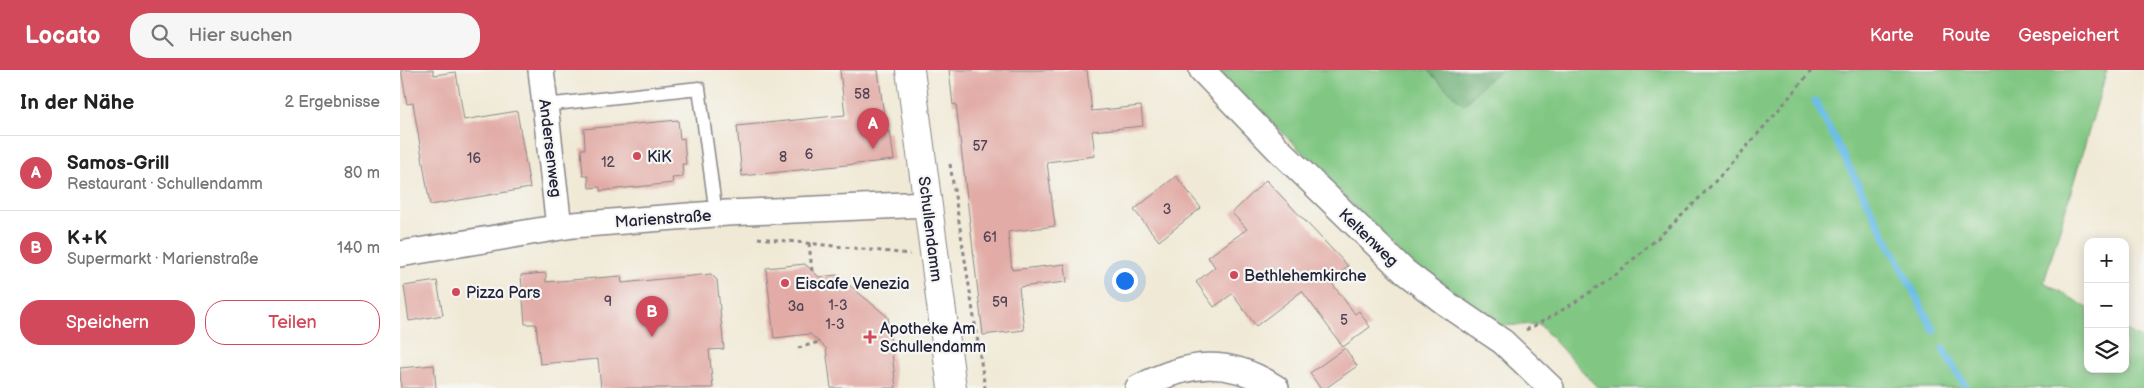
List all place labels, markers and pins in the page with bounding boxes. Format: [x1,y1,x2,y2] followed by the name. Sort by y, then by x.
[857,108,889,149] pin: A
[647,148,672,167] place label: KiK
[631,150,643,162] marker: KiK
[1244,267,1367,286] place label: Bethlehemkirche
[1228,269,1240,281] marker: Bethlehemkirche
[795,275,910,294] place label: Eiscafe Venezia
[779,277,791,289] marker: Eiscafe Venezia
[466,284,541,303] place label: Pizza Pars
[450,286,462,298] marker: Pizza Pars
[636,296,668,337] pin: B
[880,320,986,357] place label: Apotheke Am Schullendamm
[864,331,876,343] marker: Apotheke Am Schullendamm

